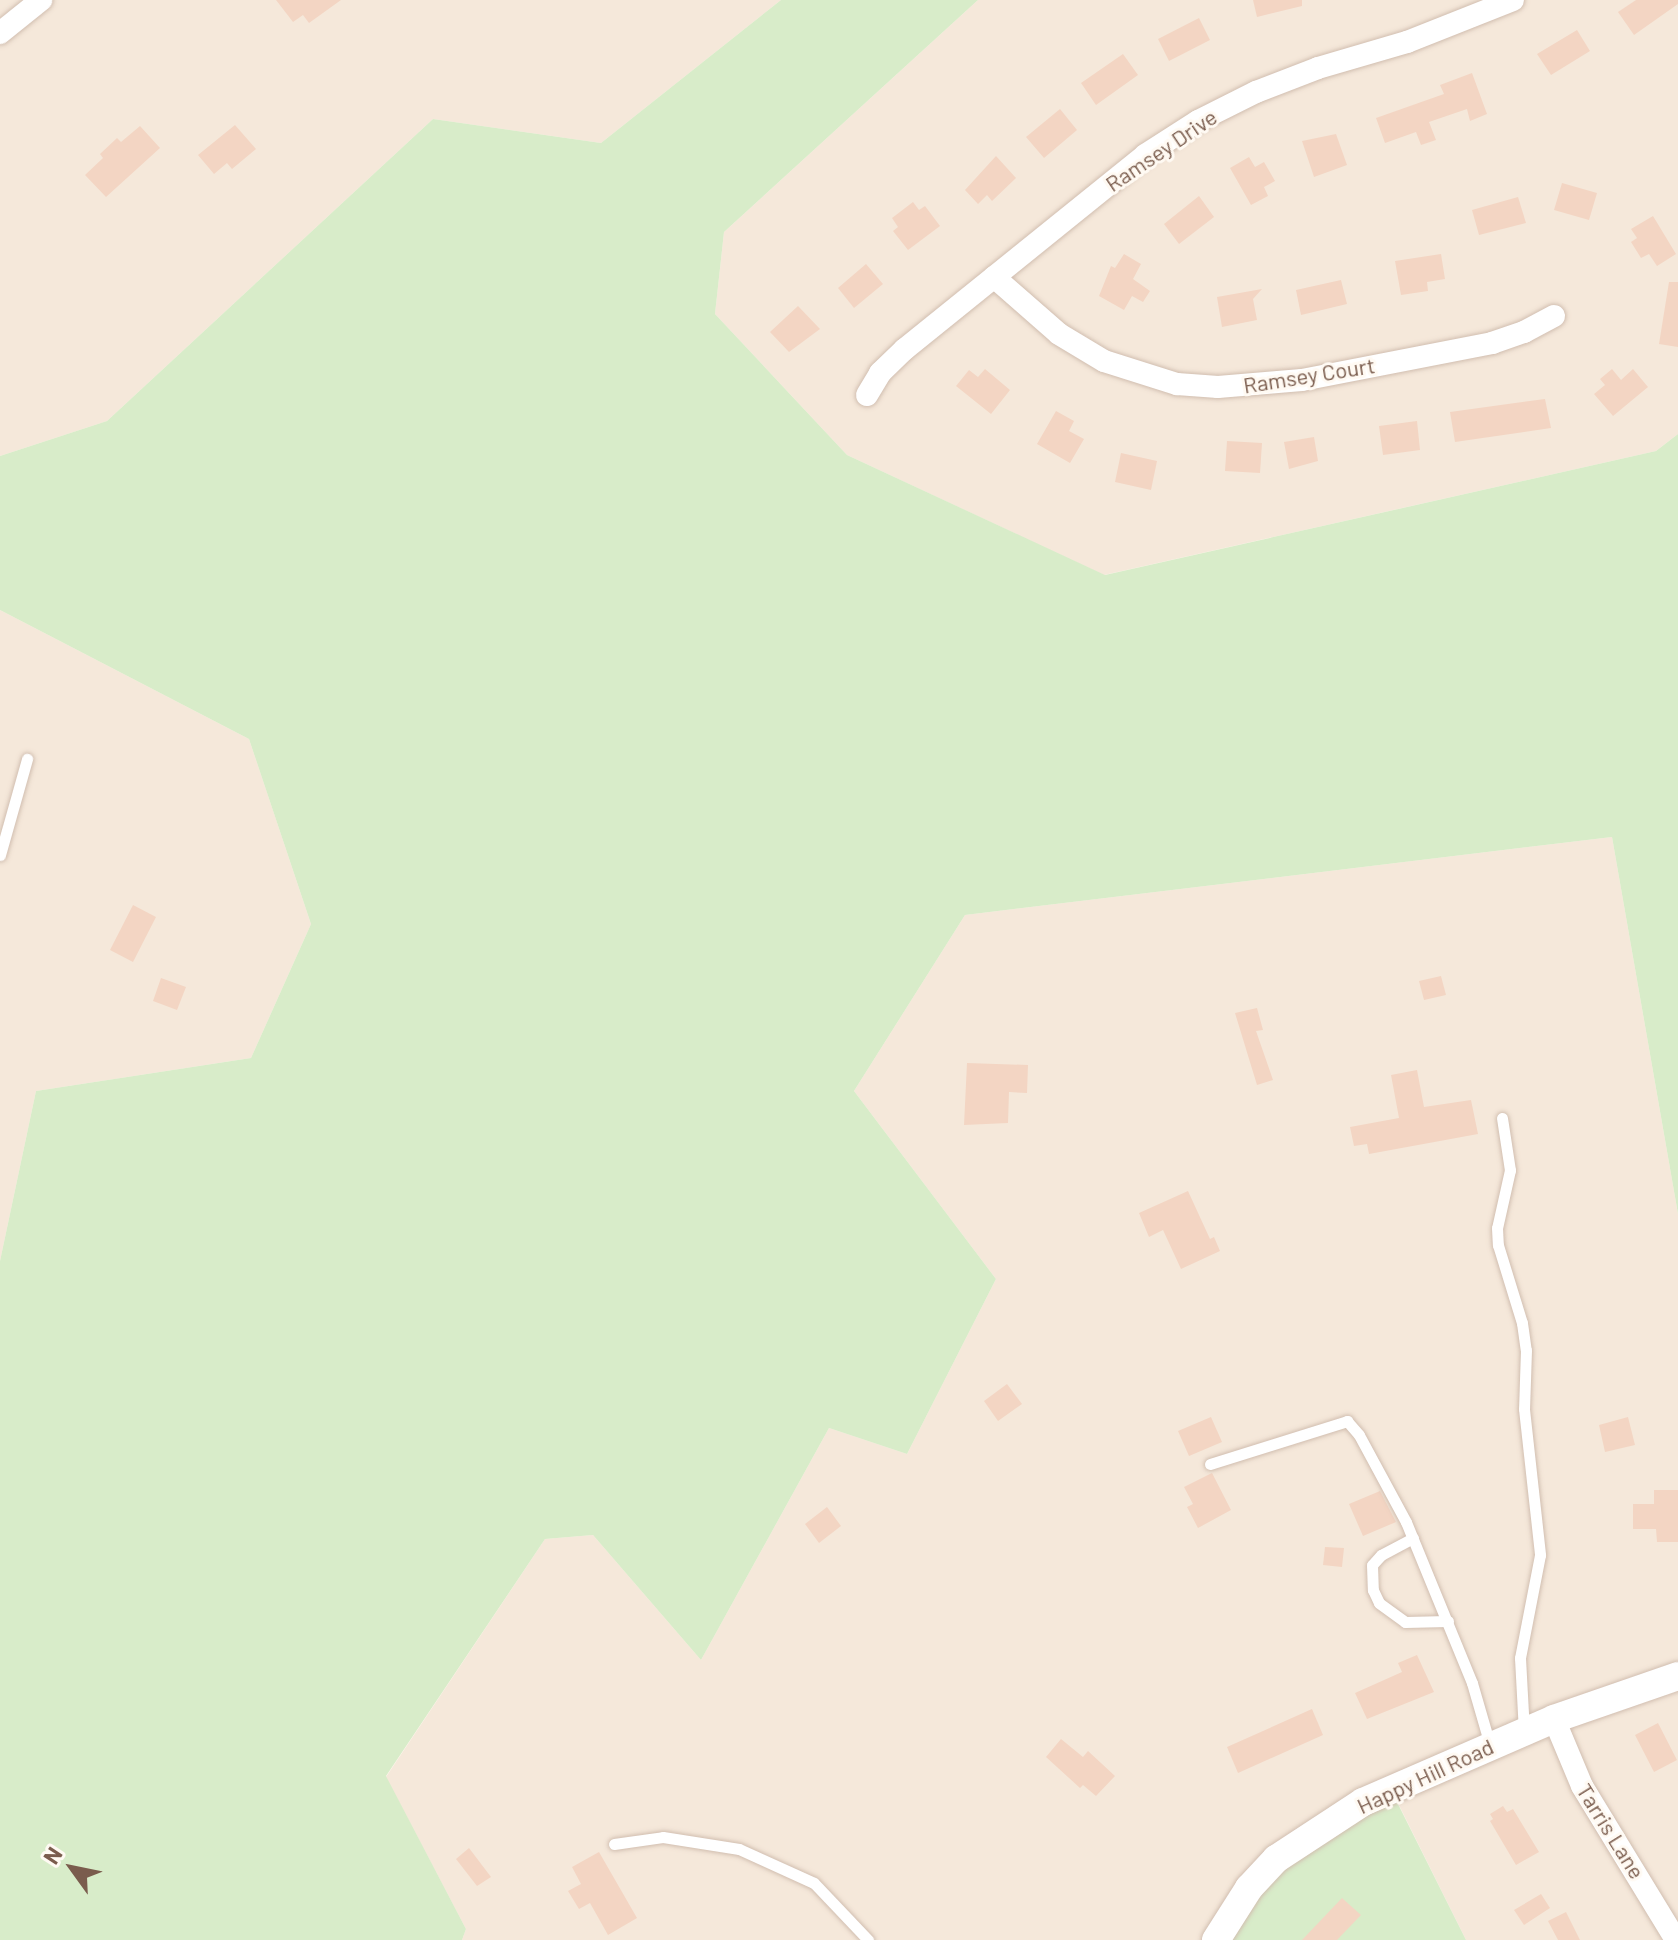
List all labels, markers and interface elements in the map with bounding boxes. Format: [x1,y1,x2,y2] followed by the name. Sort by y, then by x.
[1100,103,1222,197] street label: Ramsey Drive
[1241,352,1377,398] street label: Ramsey Court
[1353,1733,1497,1819] street label: Happy Hill Road
[1571,1779,1651,1883] street label: Tarris Lane
[32,1828,112,1908] north arrow
[37,1842,67,1868] text: N

